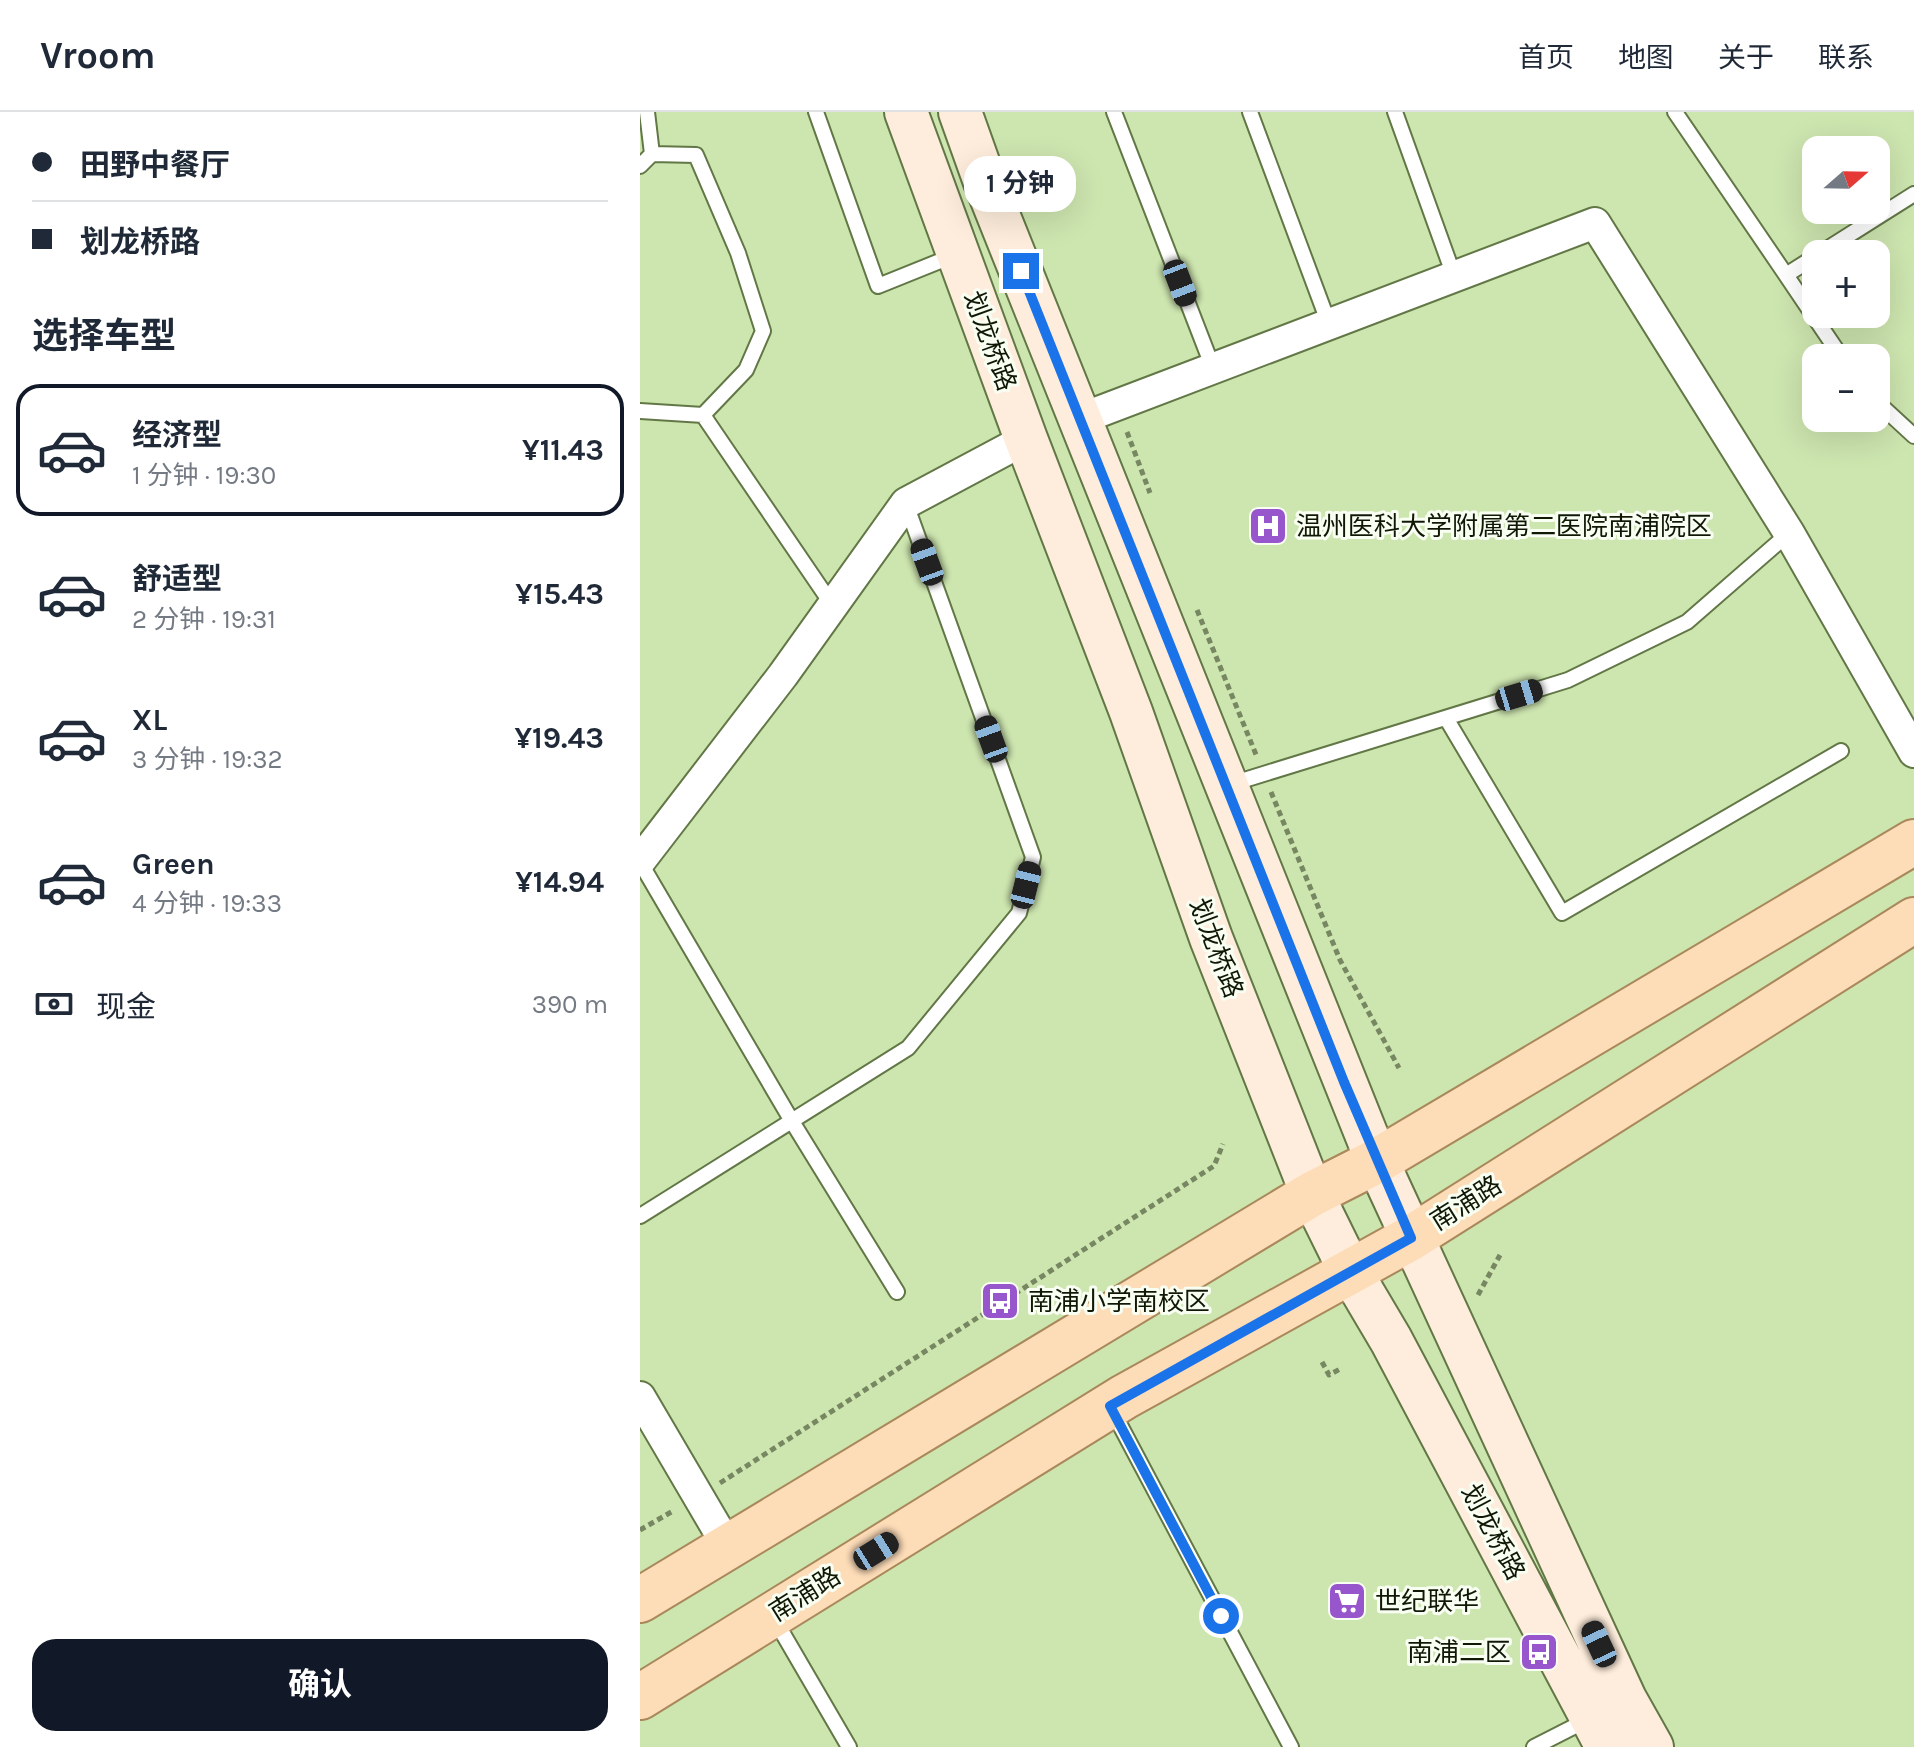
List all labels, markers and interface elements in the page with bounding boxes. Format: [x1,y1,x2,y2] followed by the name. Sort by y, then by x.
[40,33,156,78] text: Vroom
[1518,41,1574,74] text: 首页
[1618,41,1674,74] text: 地图
[1718,41,1774,74] text: 关于
[1818,41,1874,74] text: 联系
[1802,136,1890,224] north arrow
[1802,136,1890,432] map controls
[80,147,230,183] text: 田野中餐厅
[965,155,1077,211] callout: 1 分钟
[986,168,1054,199] text: 1 分钟
[80,224,200,260] text: 划龙桥路
[1802,240,1890,328] button: +
[1003,253,1039,289] route end
[1160,256,1200,310] car
[958,287,1022,395] street label: 划龙桥路
[32,315,176,357] text: 选择车型
[1802,344,1890,432] button: −
[36,414,108,486] icon: car
[132,417,222,453] text: 经济型
[522,432,604,468] text: ¥11.43
[132,460,276,491] text: 1 分钟 · 19:30
[1247,505,1289,547] hospital icon: 温州医科大学附属第二医院南浦院区
[1296,511,1712,542] place label: 温州医科大学附属第二医院南浦院区
[908,535,946,589] car
[36,558,108,630] icon: car
[132,561,222,597] text: 舒适型
[515,576,604,612] text: ¥15.43
[132,604,276,635] text: 2 分钟 · 19:31
[1493,677,1545,713] car
[36,702,108,774] icon: car
[132,702,167,738] text: XL
[972,712,1010,766] car
[514,720,604,756] text: ¥19.43
[132,744,283,775] text: 3 分钟 · 19:32
[36,846,108,918] icon: car
[132,846,215,882] text: Green
[1009,859,1043,911] car
[515,864,604,900] text: ¥14.94
[132,888,282,919] text: 4 分钟 · 19:33
[1183,894,1249,1002] street label: 划龙桥路
[32,982,76,1026] icon: cash
[96,989,156,1025] text: 现金
[532,989,608,1020] text: 390 m
[1425,1169,1507,1237] street label: 南浦路
[979,1280,1021,1322] bus stop icon: 南浦小学南校区
[1028,1286,1210,1317] place label: 南浦小学南校区
[1455,1479,1531,1585] street label: 划龙桥路
[849,1528,903,1574] car
[764,1560,846,1628] street label: 南浦路
[1326,1580,1368,1622] supermarket icon: 世纪联华
[1375,1586,1479,1617] place label: 世纪联华
[1203,1598,1239,1634] route start
[1578,1617,1620,1671] car
[1518,1631,1560,1673] bus stop icon: 南浦二区
[1407,1637,1511,1668] place label: 南浦二区
[32,1639,608,1731] button: 确认

